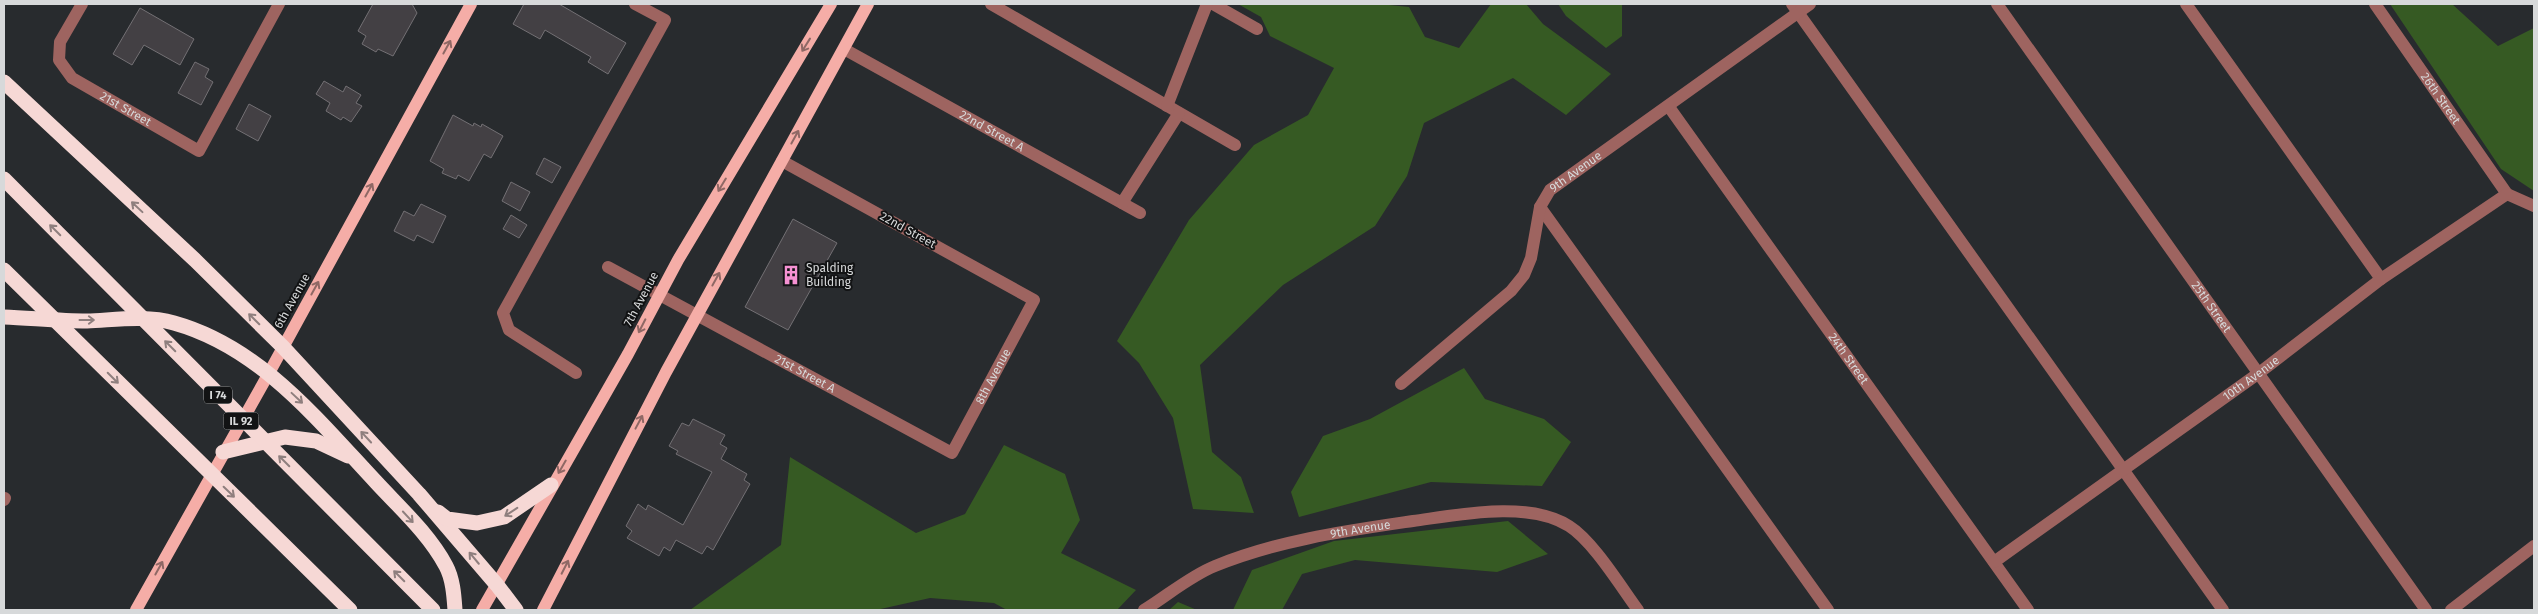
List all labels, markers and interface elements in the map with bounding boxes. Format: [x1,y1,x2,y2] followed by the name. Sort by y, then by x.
[800,38,810,52] one-way arrow
[443,40,452,55] one-way arrow
[2418,70,2464,127] street label: 26th Street
[98,89,154,129] street label: 21st Street
[957,107,1027,155] street label: 22nd Street A
[791,130,800,145] one-way arrow
[1547,148,1604,195] street label: 9th Avenue
[717,177,727,191] one-way arrow
[364,182,374,197] one-way arrow
[130,201,143,213] one-way arrow
[878,209,939,251] street label: 22nd Street
[49,224,61,236] one-way arrow
[806,261,854,289] place label: Spalding Building
[780,264,802,286] building icon: Spalding Building
[621,269,661,329] street label: 7th Avenue
[271,271,313,331] street label: 6th Avenue
[712,272,721,287] one-way arrow
[2189,279,2235,335] street label: 25th Street
[310,281,320,295] one-way arrow
[248,313,261,325] one-way arrow
[79,315,95,325] one-way arrow
[637,318,646,333] one-way arrow
[1826,330,1872,387] street label: 24th Street
[164,340,176,352] one-way arrow
[972,346,1014,407] street label: 8th Avenue
[772,352,838,396] street label: 21st Street A
[2220,353,2282,403] street label: 10th Avenue
[107,372,119,385] one-way arrow
[204,386,232,404] road number: I 74
[290,392,303,404] one-way arrow
[224,412,258,430] road number: IL 92
[635,415,644,430] one-way arrow
[360,431,372,443] one-way arrow
[278,455,290,467] one-way arrow
[556,460,566,474] one-way arrow
[223,486,235,498] one-way arrow
[504,508,518,518] one-way arrow
[402,510,414,523] one-way arrow
[1329,517,1391,541] street label: 9th Avenue
[469,552,480,565] one-way arrow
[561,560,570,575] one-way arrow
[155,561,165,575] one-way arrow
[393,570,405,582] one-way arrow

